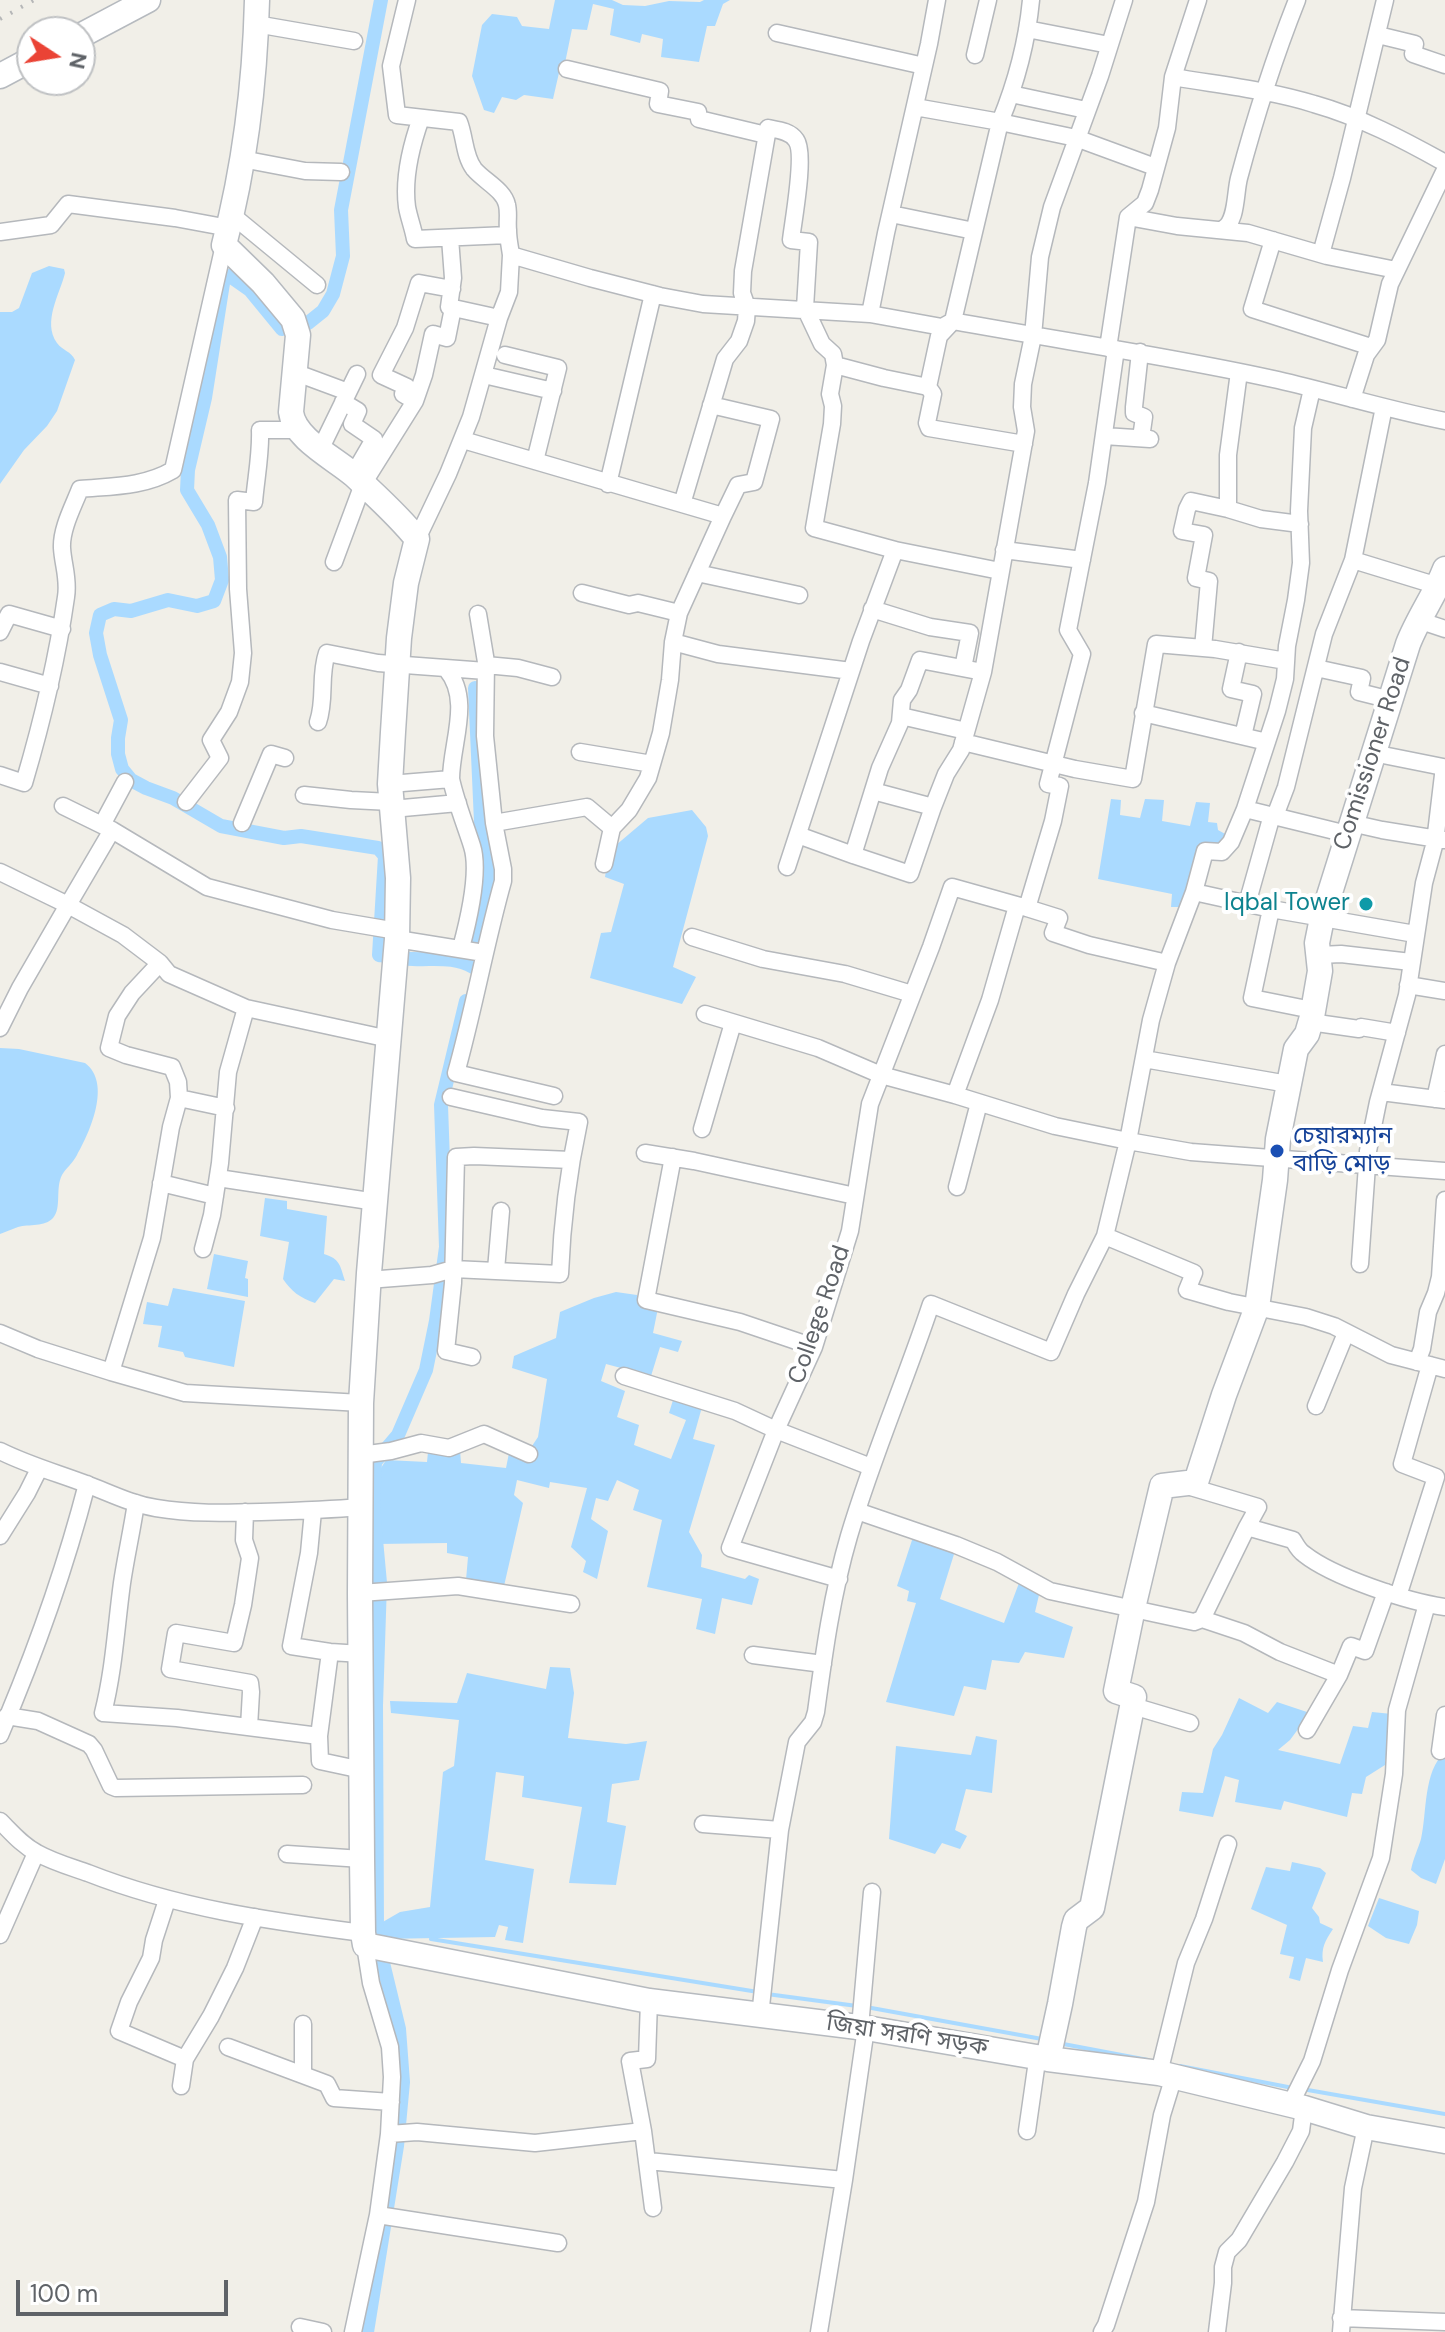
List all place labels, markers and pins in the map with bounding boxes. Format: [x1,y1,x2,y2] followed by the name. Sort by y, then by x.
[1224,890,1350,918] place label: Iqbal Tower
[1357,895,1375,913] marker: Iqbal Tower
[1293,1123,1392,1179] place label: চেয়ারম্যান বাড়ি মোড়
[1268,1142,1286,1160] marker: চেয়ারম্যান বাড়ি মোড়

